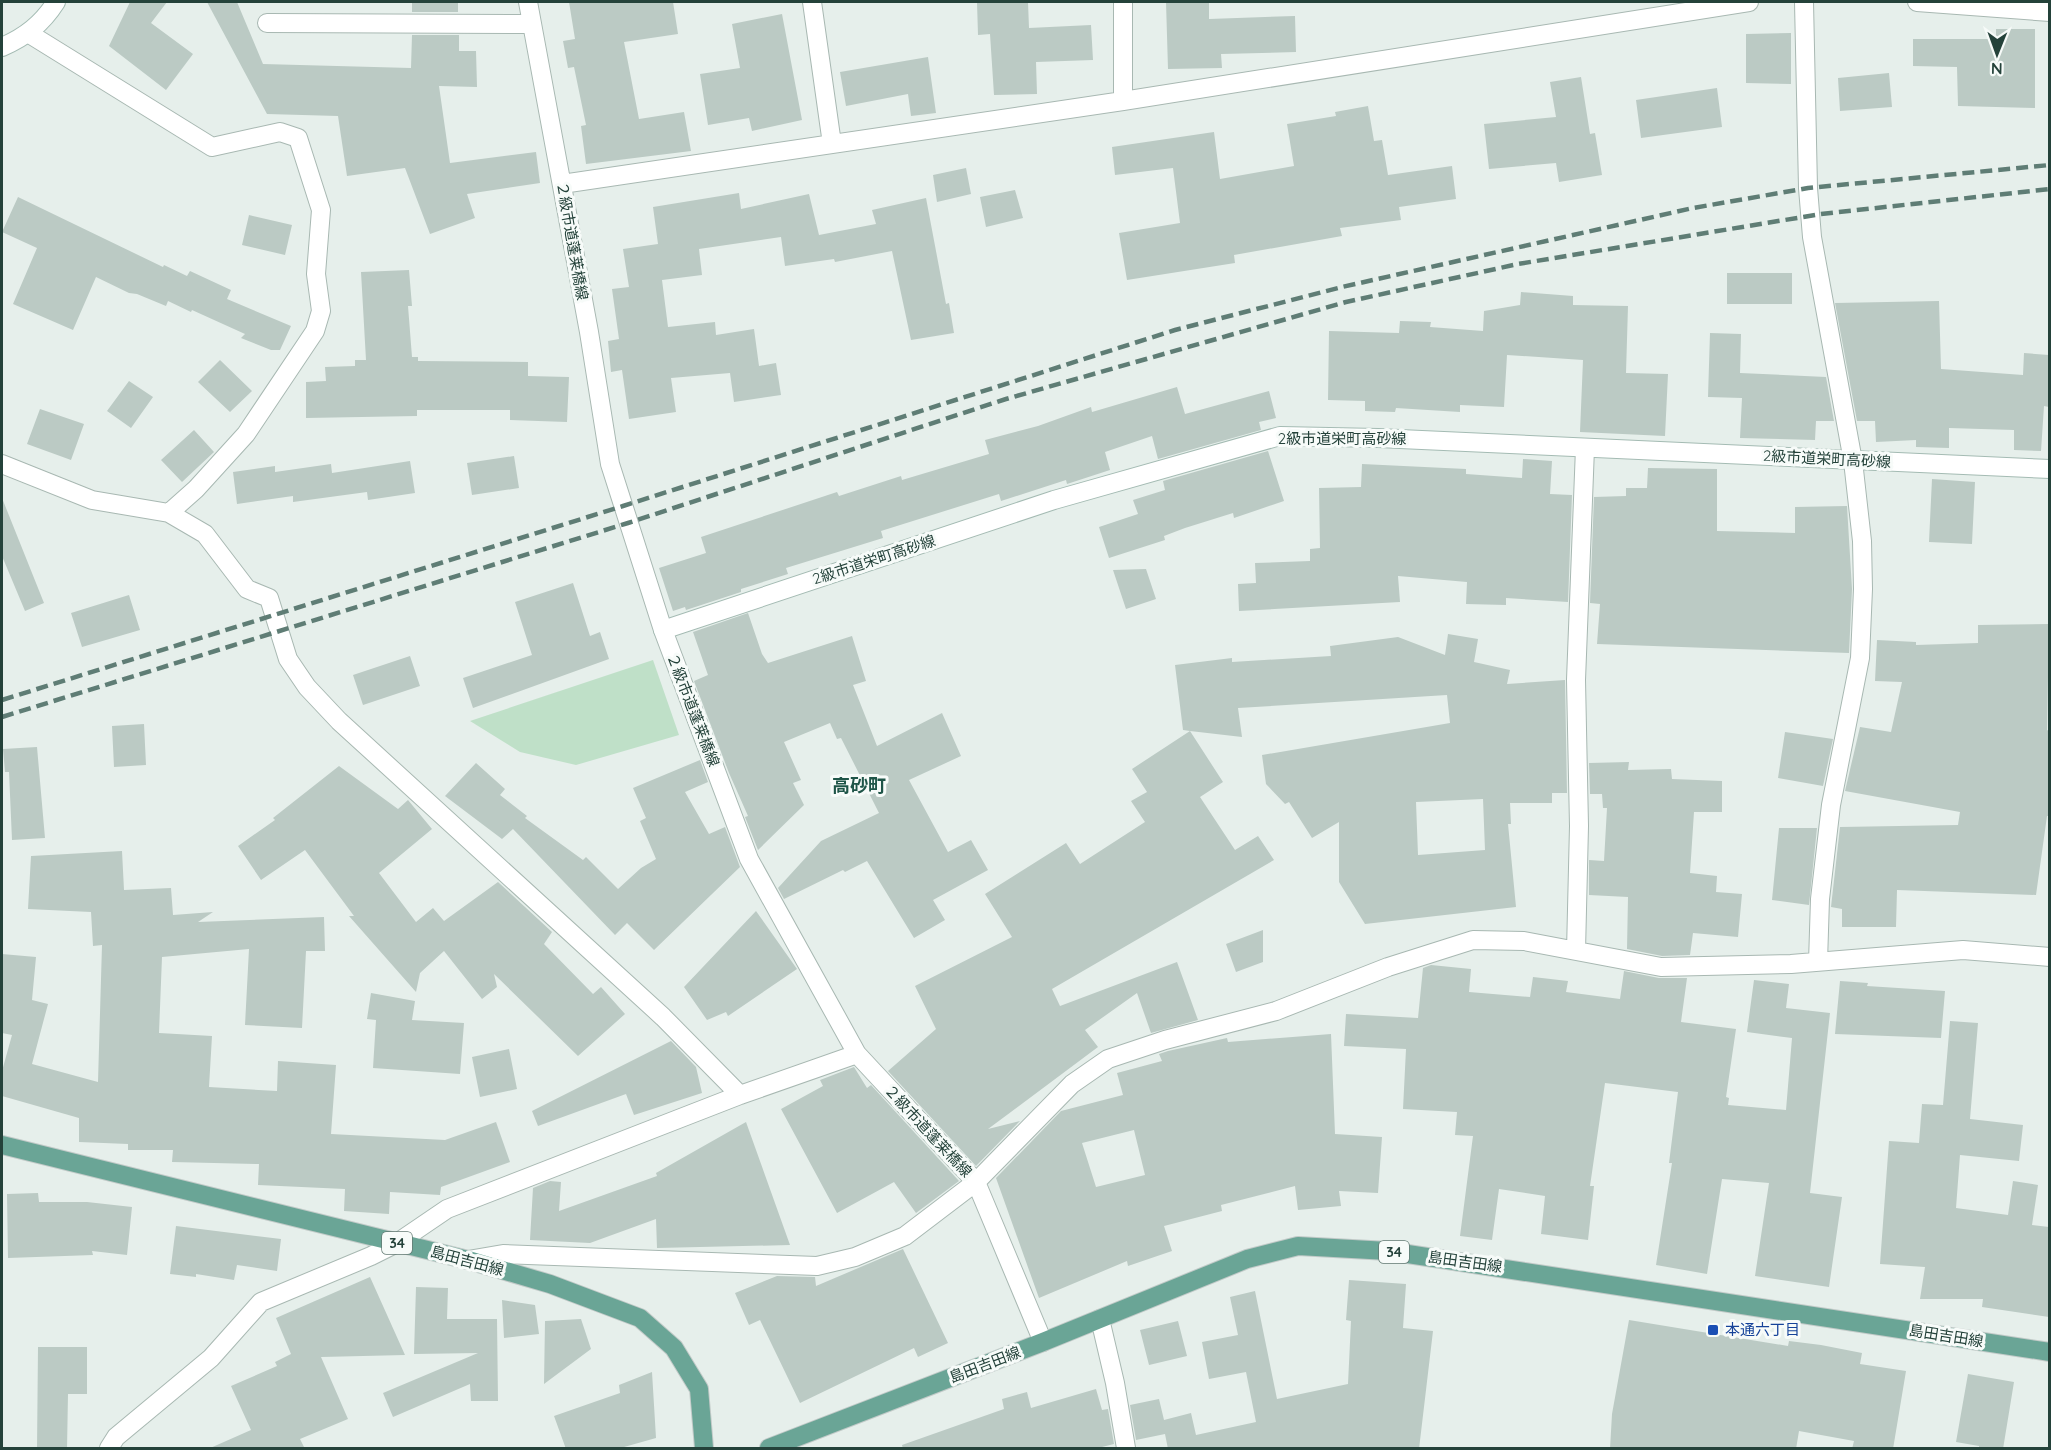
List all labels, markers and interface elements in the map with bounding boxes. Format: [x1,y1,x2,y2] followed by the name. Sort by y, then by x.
[1967,24,2027,84] north arrow
[1991,59,2003,79] text: N
[553,180,592,302] street label: ２級市道蓬莱橋線
[1278,429,1406,448] street label: 2級市道栄町高砂線
[1762,446,1892,471] street label: 2級市道栄町高砂線
[810,531,938,588] street label: 2級市道栄町高砂線
[663,650,724,769] street label: ２級市道蓬莱橋線
[832,774,886,797] district label: 高砂町
[880,1080,976,1181] street label: ２級市道蓬莱橋線
[382,1232,412,1254] road number: 34
[1379,1241,1409,1263] road number: 34
[428,1242,506,1279] street label: 島田吉田線
[1427,1247,1504,1276] street label: 島田吉田線
[1725,1320,1800,1339] place label: 本通六丁目
[1908,1320,1985,1351] street label: 島田吉田線
[1706,1323,1720,1337] marker: 本通六丁目
[946,1342,1023,1387] street label: 島田吉田線

